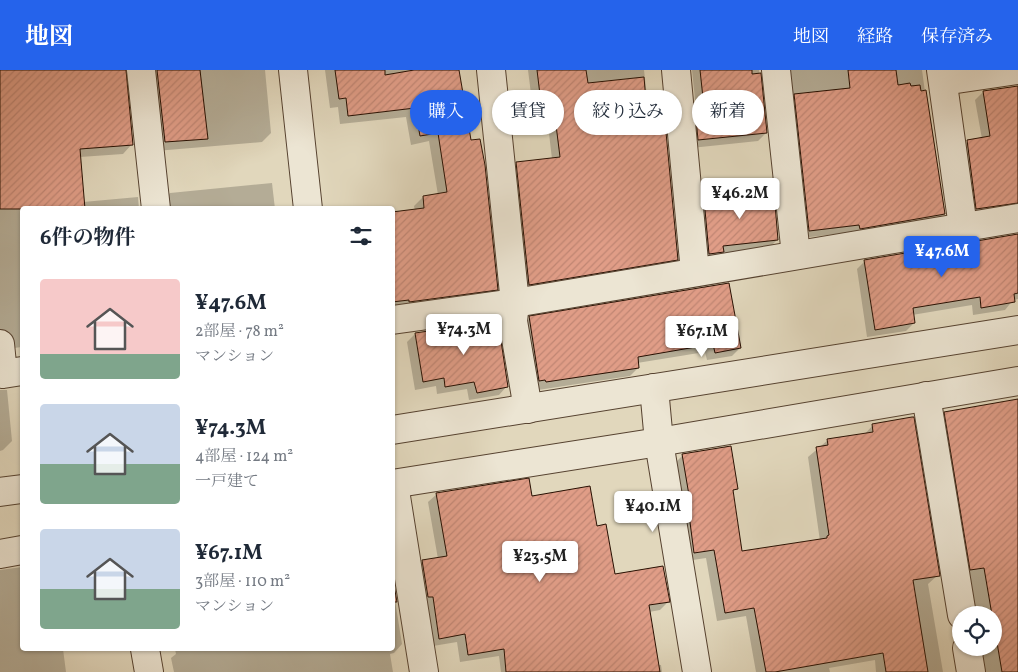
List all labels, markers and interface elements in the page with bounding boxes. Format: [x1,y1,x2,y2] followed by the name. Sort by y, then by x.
[25,21,73,55] text: 地図
[793,25,829,50] text: 地図
[857,25,893,50] text: 経路
[921,25,993,50] text: 保存済み
[410,90,482,135] chip: 購入
[492,90,564,135] chip: 賃貸
[574,90,682,135] chip: 絞り込み
[692,90,764,135] chip: 新着
[699,178,781,220] pin: ¥46.2M
[712,183,768,205] text: ¥46.2M
[347,222,375,250] icon: filters
[40,224,136,253] text: 6件の物件
[901,236,983,278] pin: ¥47.6M
[915,241,969,263] text: ¥47.6M
[195,289,267,318] text: ¥47.6M
[80,299,140,359] icon: home
[423,314,505,356] pin: ¥74.3M
[661,316,743,358] pin: ¥67.1M
[437,319,491,341] text: ¥74.3M
[195,321,284,343] text: 2部屋 · 78 m²
[676,321,728,343] text: ¥67.1M
[195,346,274,368] text: マンション
[195,414,266,443] text: ¥74.3M
[80,424,140,484] icon: home
[195,446,293,468] text: 4部屋 · 124 m²
[195,471,259,493] text: 一戸建て
[612,490,694,533] pin: ¥40.1M
[625,496,681,518] text: ¥40.1M
[195,539,262,568] text: ¥67.1M
[499,540,581,583] pin: ¥23.5M
[513,546,567,568] text: ¥23.5M
[80,549,140,609] icon: home
[195,571,290,593] text: 3部屋 · 110 m²
[195,596,274,618] text: マンション
[952,606,1002,656] map controls
[952,606,1002,656] button: locate

